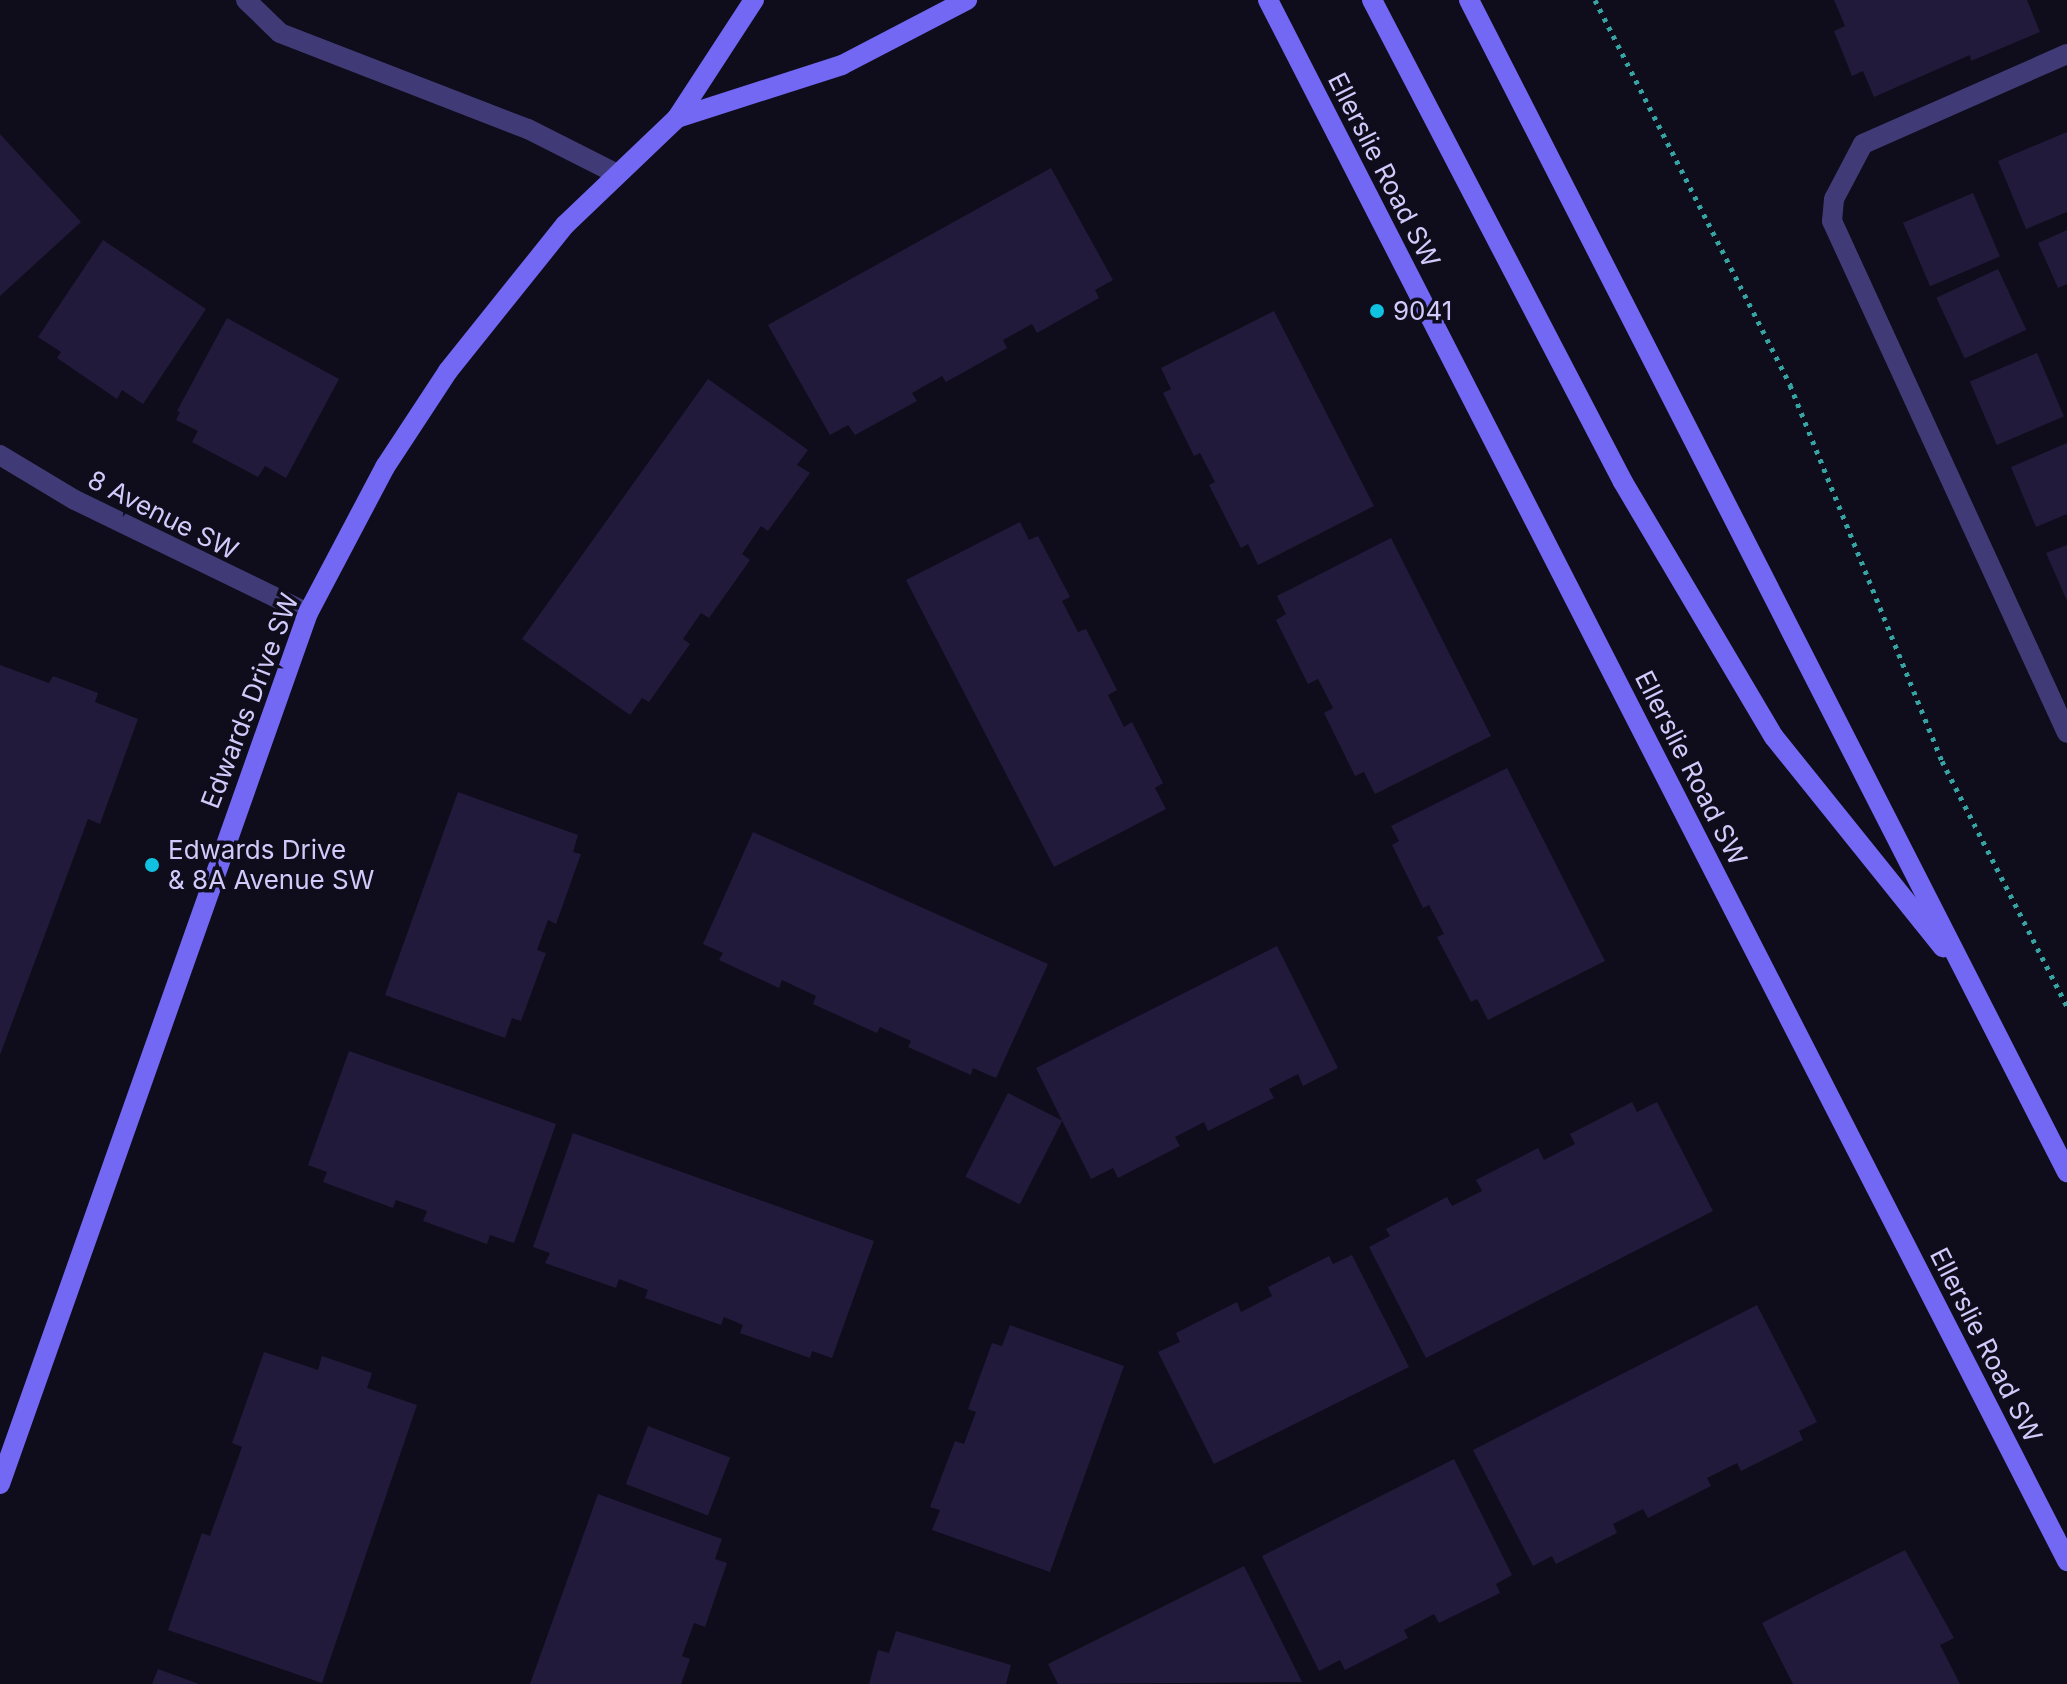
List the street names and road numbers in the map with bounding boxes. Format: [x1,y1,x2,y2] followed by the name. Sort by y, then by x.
[1321,67,1447,273] street label: Ellerslie Road SW
[83,464,243,566] street label: 8 Avenue SW
[195,589,305,813] street label: Edwards Drive SW
[1628,665,1754,871] street label: Ellerslie Road SW
[1923,1242,2049,1448] street label: Ellerslie Road SW

